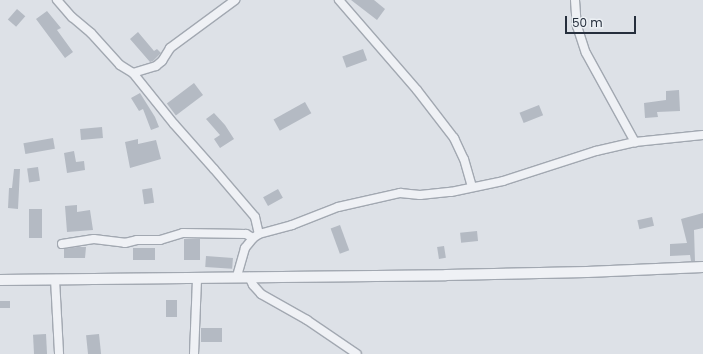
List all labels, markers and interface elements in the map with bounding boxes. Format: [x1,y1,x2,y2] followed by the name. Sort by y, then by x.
[567,8,638,34] scale bar
[572,14,603,31] text: 50 m

